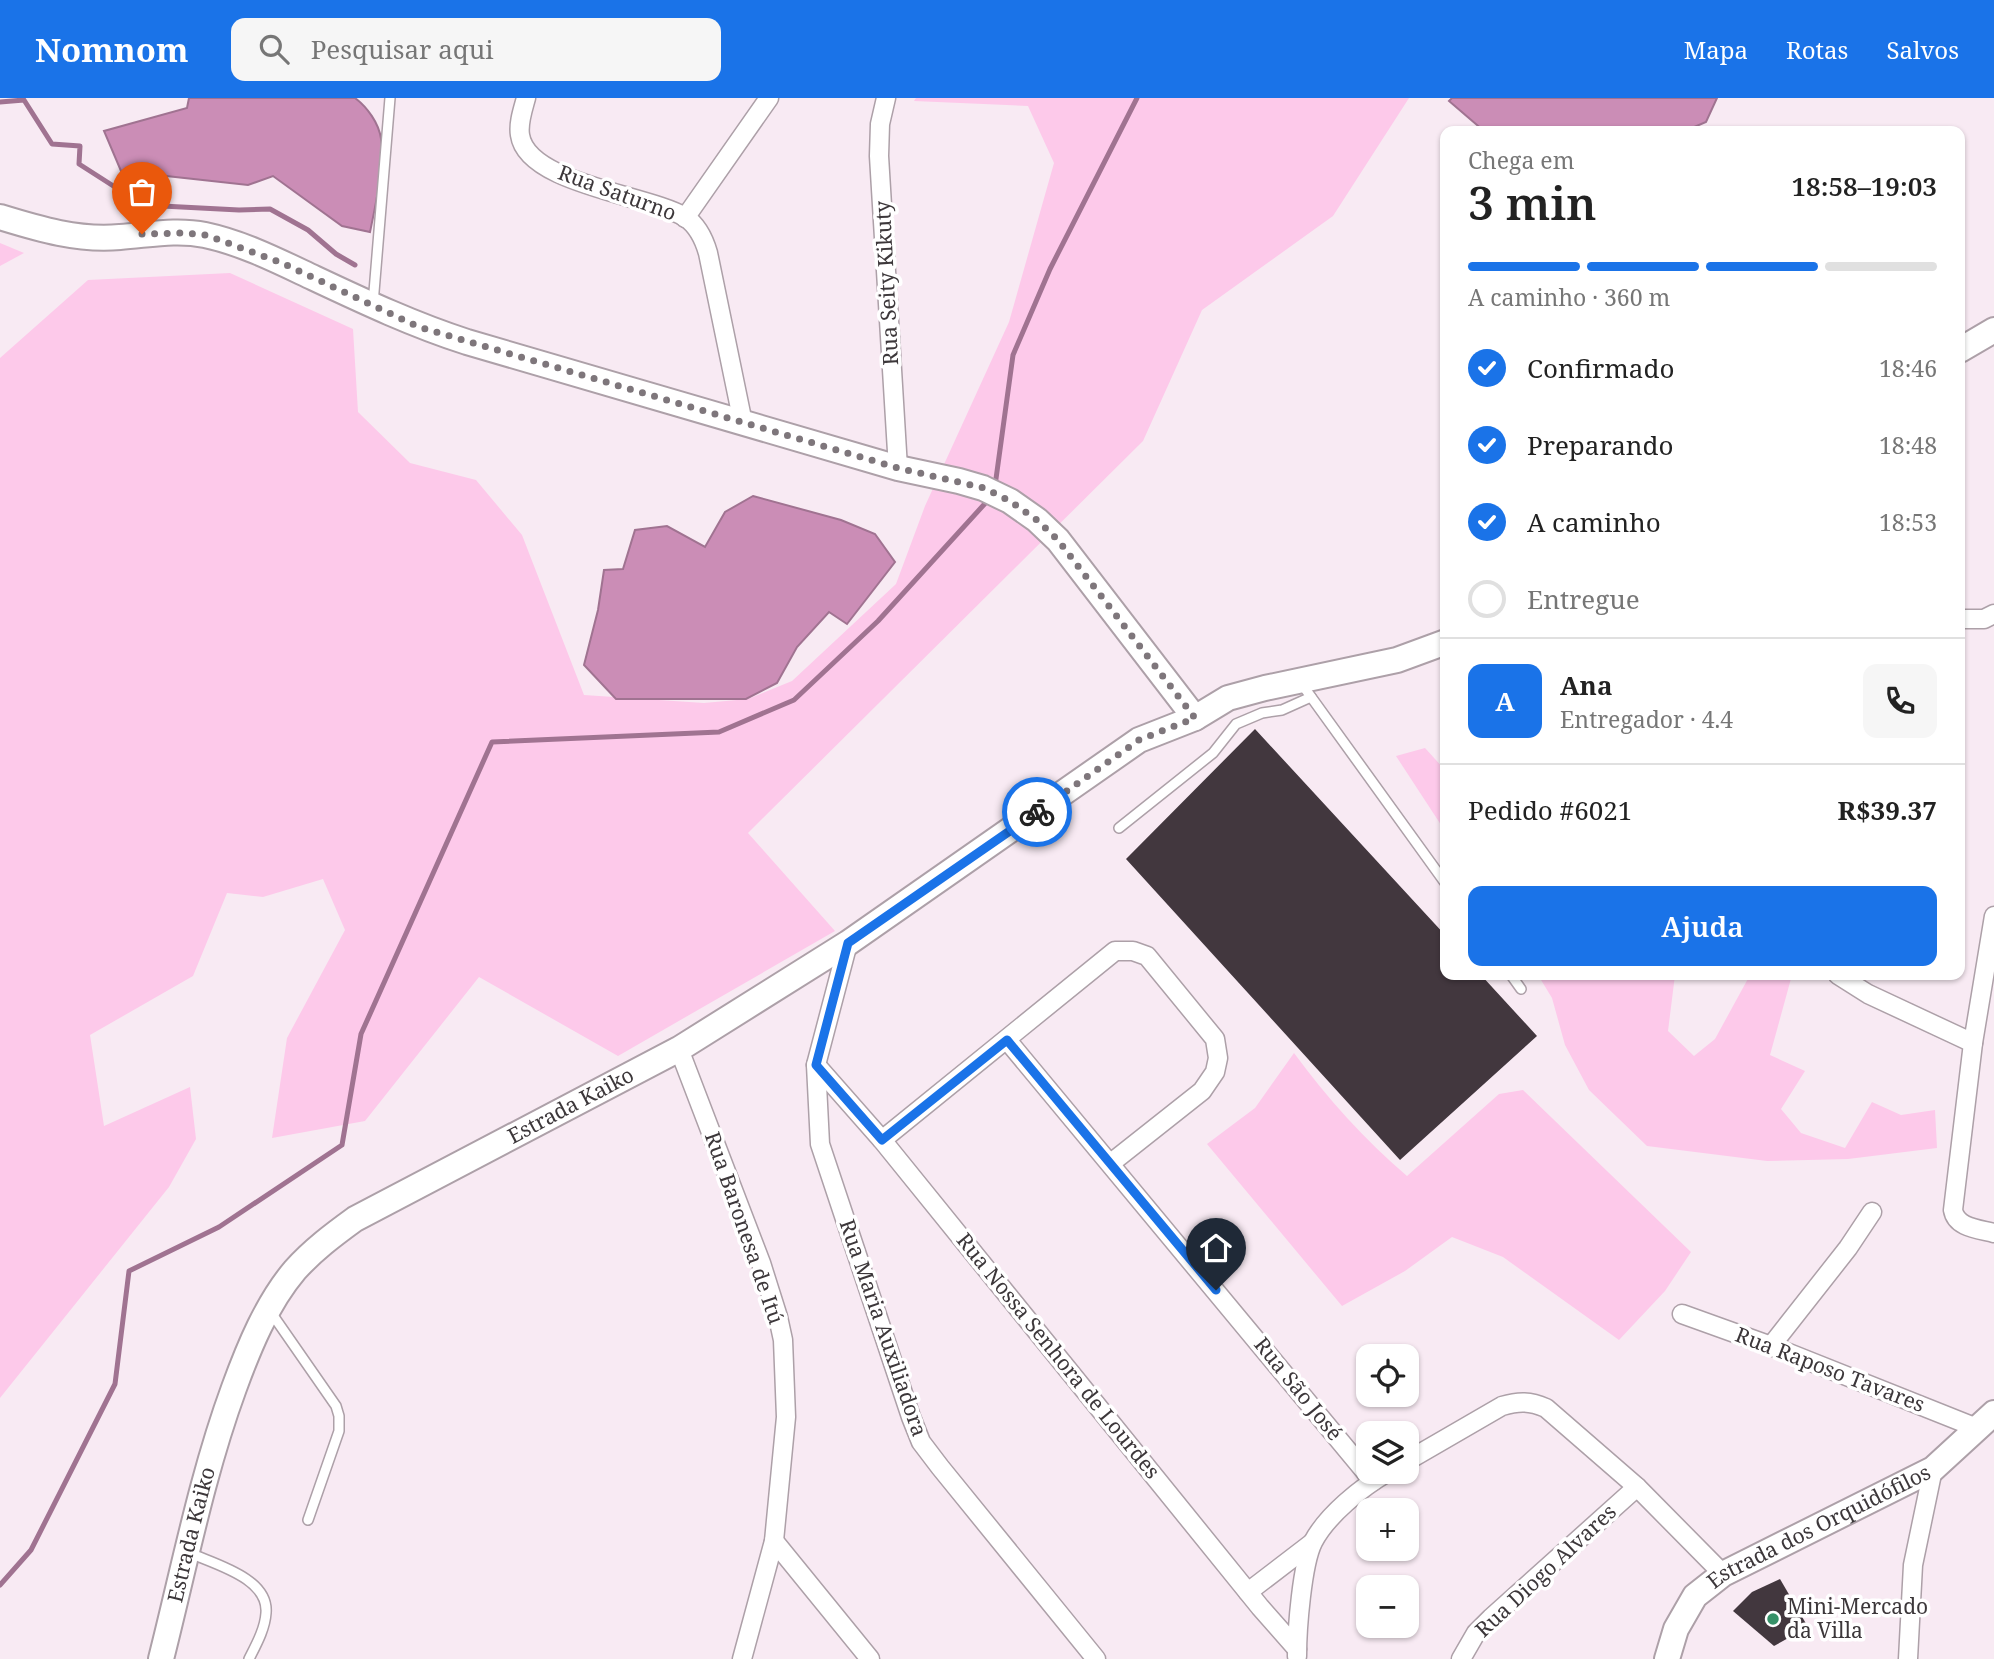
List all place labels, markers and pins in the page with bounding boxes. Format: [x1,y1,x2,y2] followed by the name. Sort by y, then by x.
[112,162,172,234] pin
[1186,1218,1246,1290] pin
[1787,1592,1928,1644] place label: Mini-Mercado da Villa
[1765,1611,1781,1627] marker: Mini-Mercado da Villa

